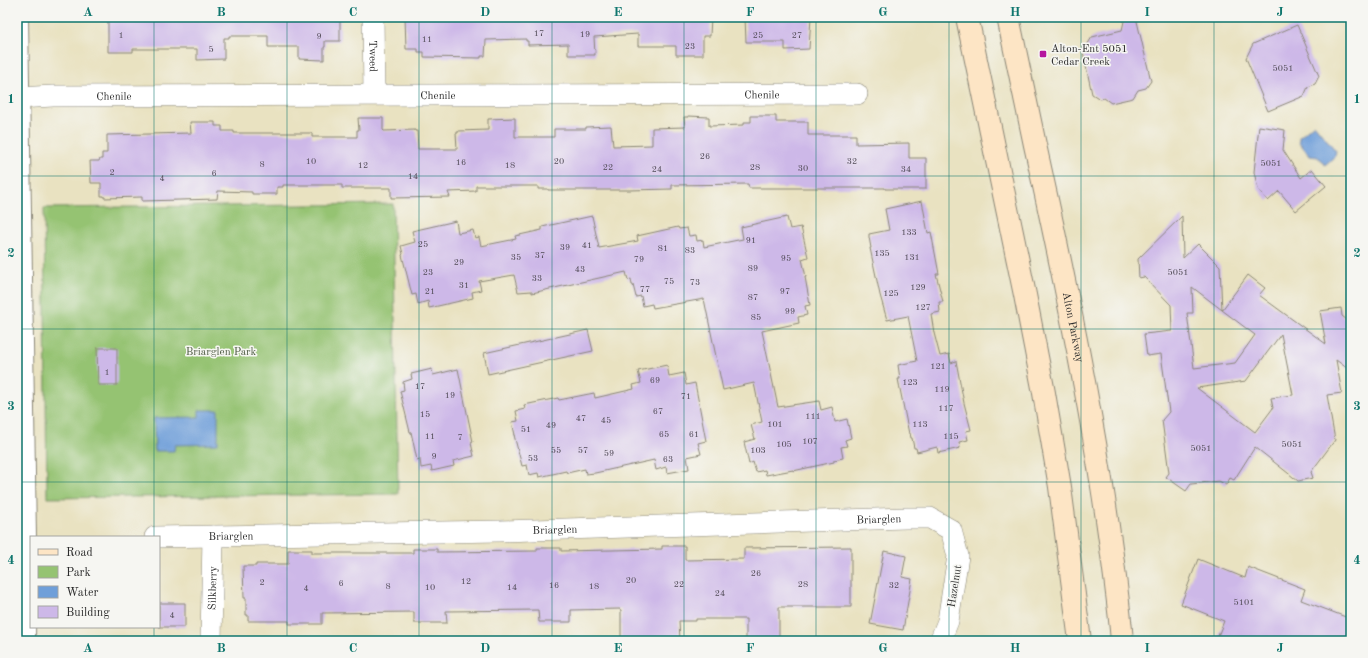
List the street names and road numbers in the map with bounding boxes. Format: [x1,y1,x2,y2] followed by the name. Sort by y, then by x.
[366,40,378,72] street label: Tweed
[744,90,780,101] street label: Chenile
[420,91,456,102] street label: Chenile
[96,92,132,103] street label: Chenile
[1060,291,1084,364] street label: Alton Parkway
[856,514,902,527] street label: Briarglen
[532,525,578,537] street label: Briarglen
[208,531,254,543] street label: Briarglen
[947,564,964,608] street label: Hazelnut
[208,566,219,610] street label: Silkberry

